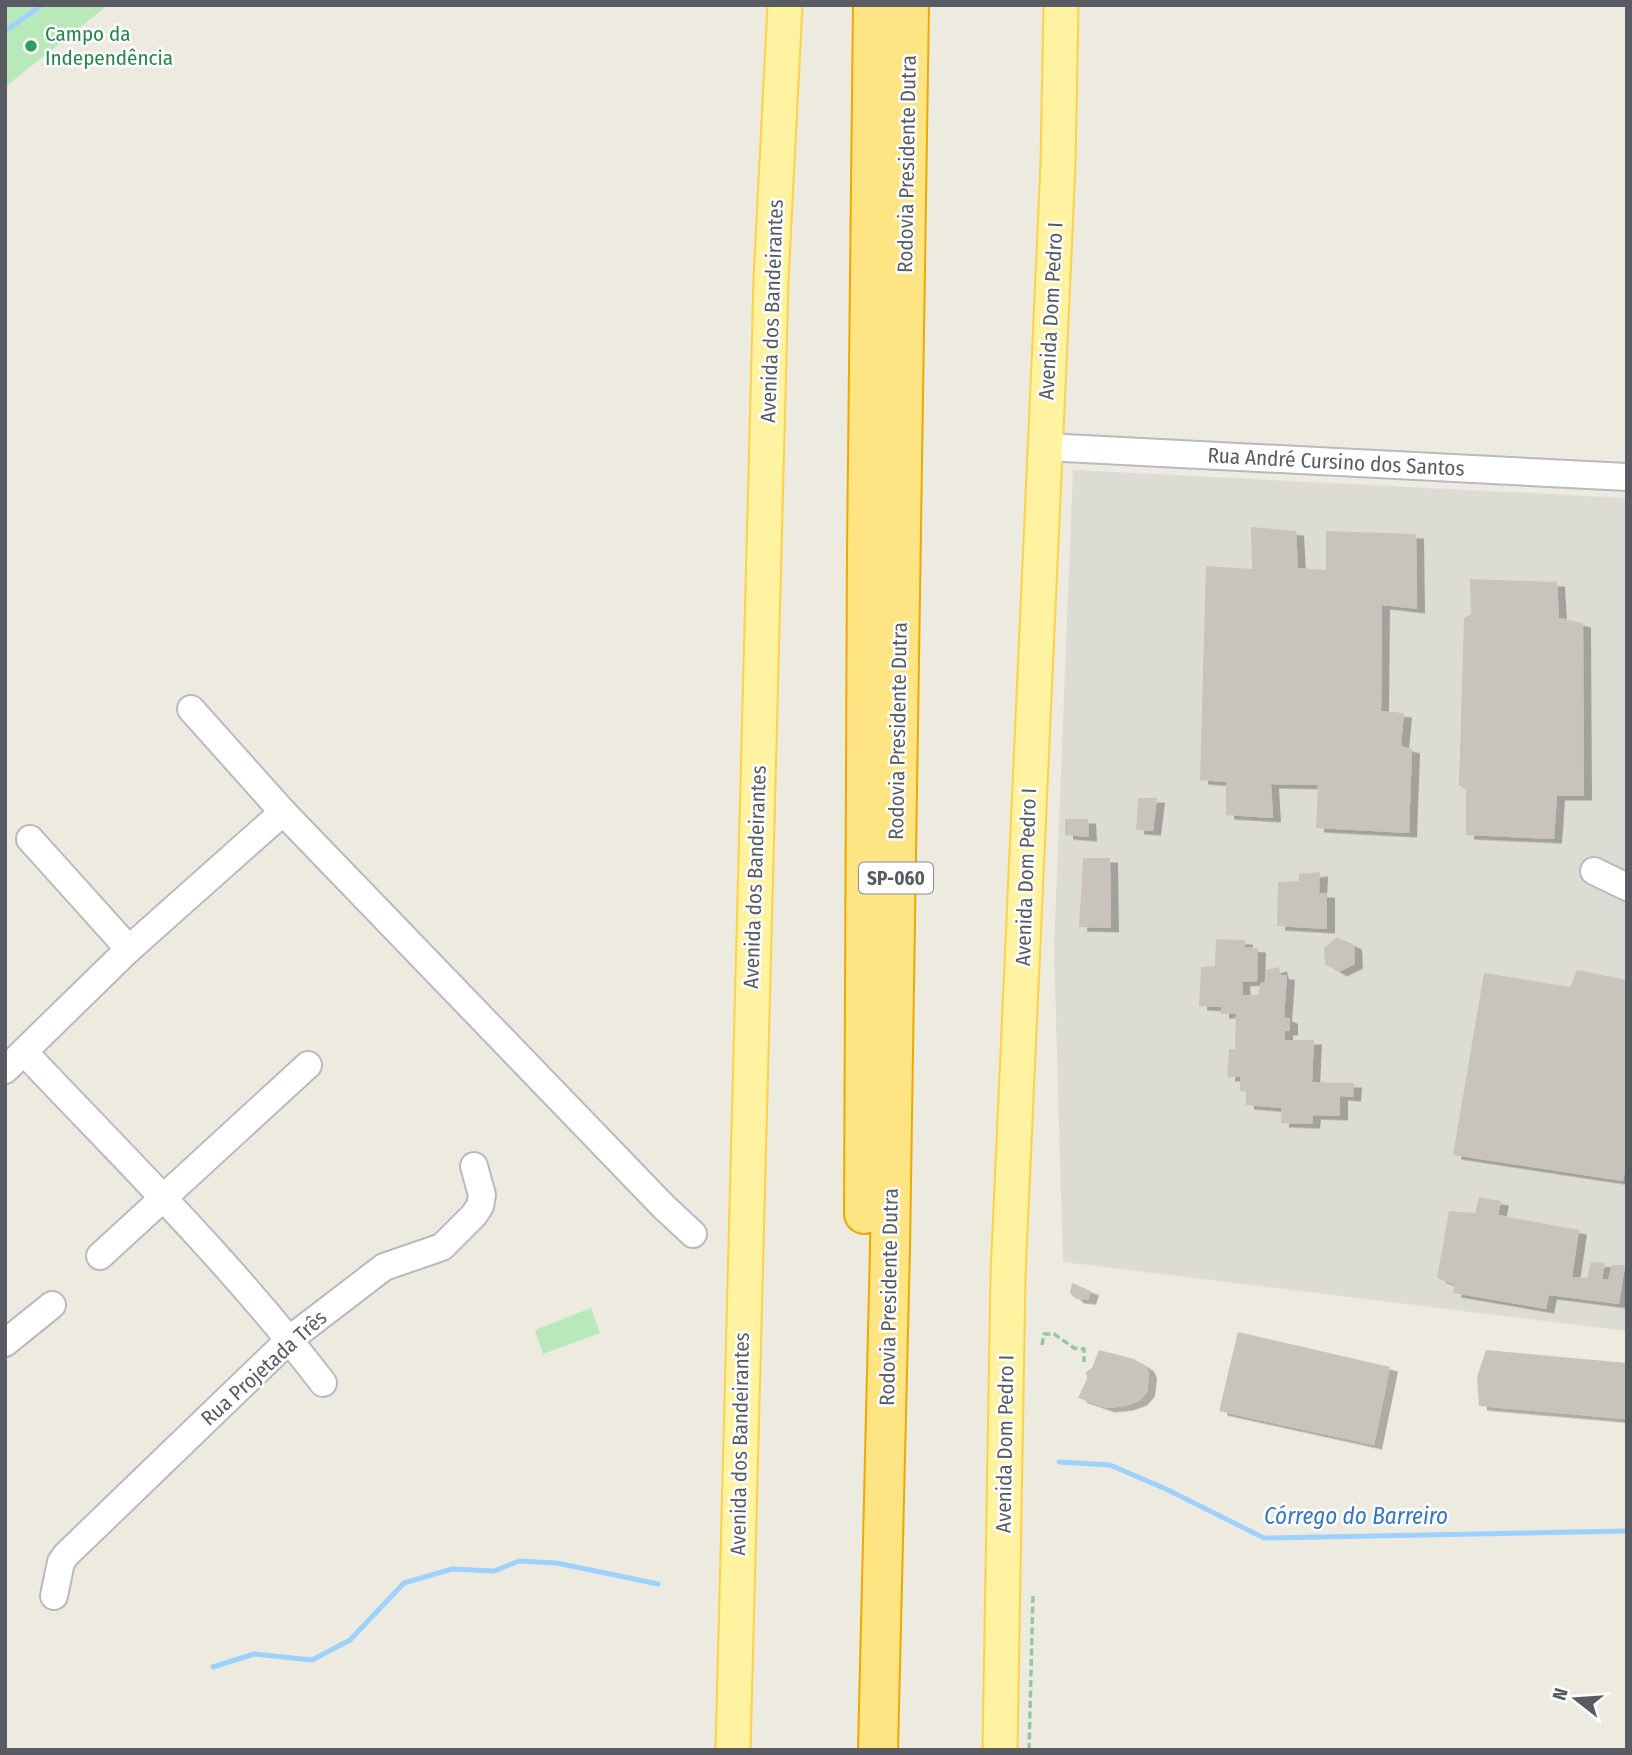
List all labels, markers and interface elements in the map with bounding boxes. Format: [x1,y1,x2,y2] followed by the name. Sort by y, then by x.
[45,21,173,71] place label: Campo da Independência
[23,38,39,54] marker: Campo da Independência
[892,55,922,273] street label: Rodovia Presidente Dutra
[755,199,789,423] street label: Avenida dos Bandeirantes
[1033,221,1069,401] street label: Avenida Dom Pedro I
[1207,442,1465,482] street label: Rua André Cursino dos Santos
[883,622,913,840] street label: Rodovia Presidente Dutra
[738,765,772,989] street label: Avenida dos Bandeirantes
[1010,788,1042,966] street label: Avenida Dom Pedro I
[859,862,933,894] road number: SP-060
[874,1188,904,1406] street label: Rodovia Presidente Dutra
[196,1305,332,1431] street label: Rua Projetada Três
[725,1332,755,1556] street label: Avenida dos Bandeirantes
[990,1355,1020,1533] street label: Avenida Dom Pedro I
[1264,1502,1448,1530] water label: Córrego do Barreiro
[1541,1664,1611,1734] north arrow
[1548,1685,1573,1703] text: N

